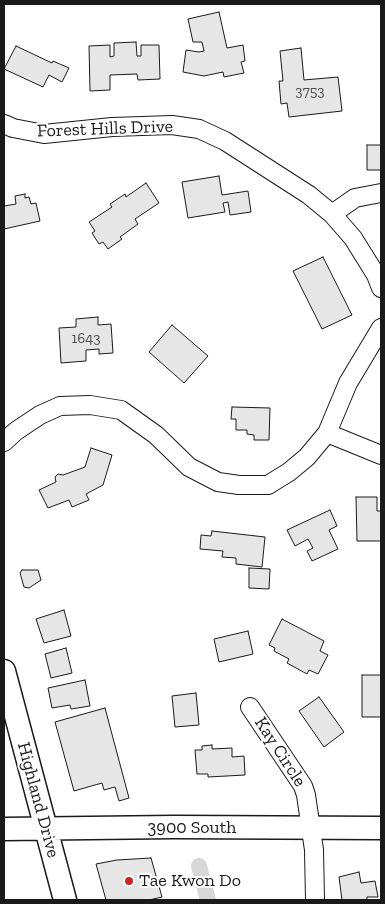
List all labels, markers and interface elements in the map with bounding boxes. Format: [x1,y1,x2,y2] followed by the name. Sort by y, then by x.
[295,83,325,101] house number: 3753
[37,116,173,142] street label: Forest Hills Drive
[71,330,101,348] house number: 1643
[249,713,311,791] street label: Kay Circle
[12,740,64,860] street label: Highland Drive
[148,817,236,839] street label: 3900 South
[139,870,241,892] place label: Tae Kwon Do
[123,875,135,887] marker: Tae Kwon Do

